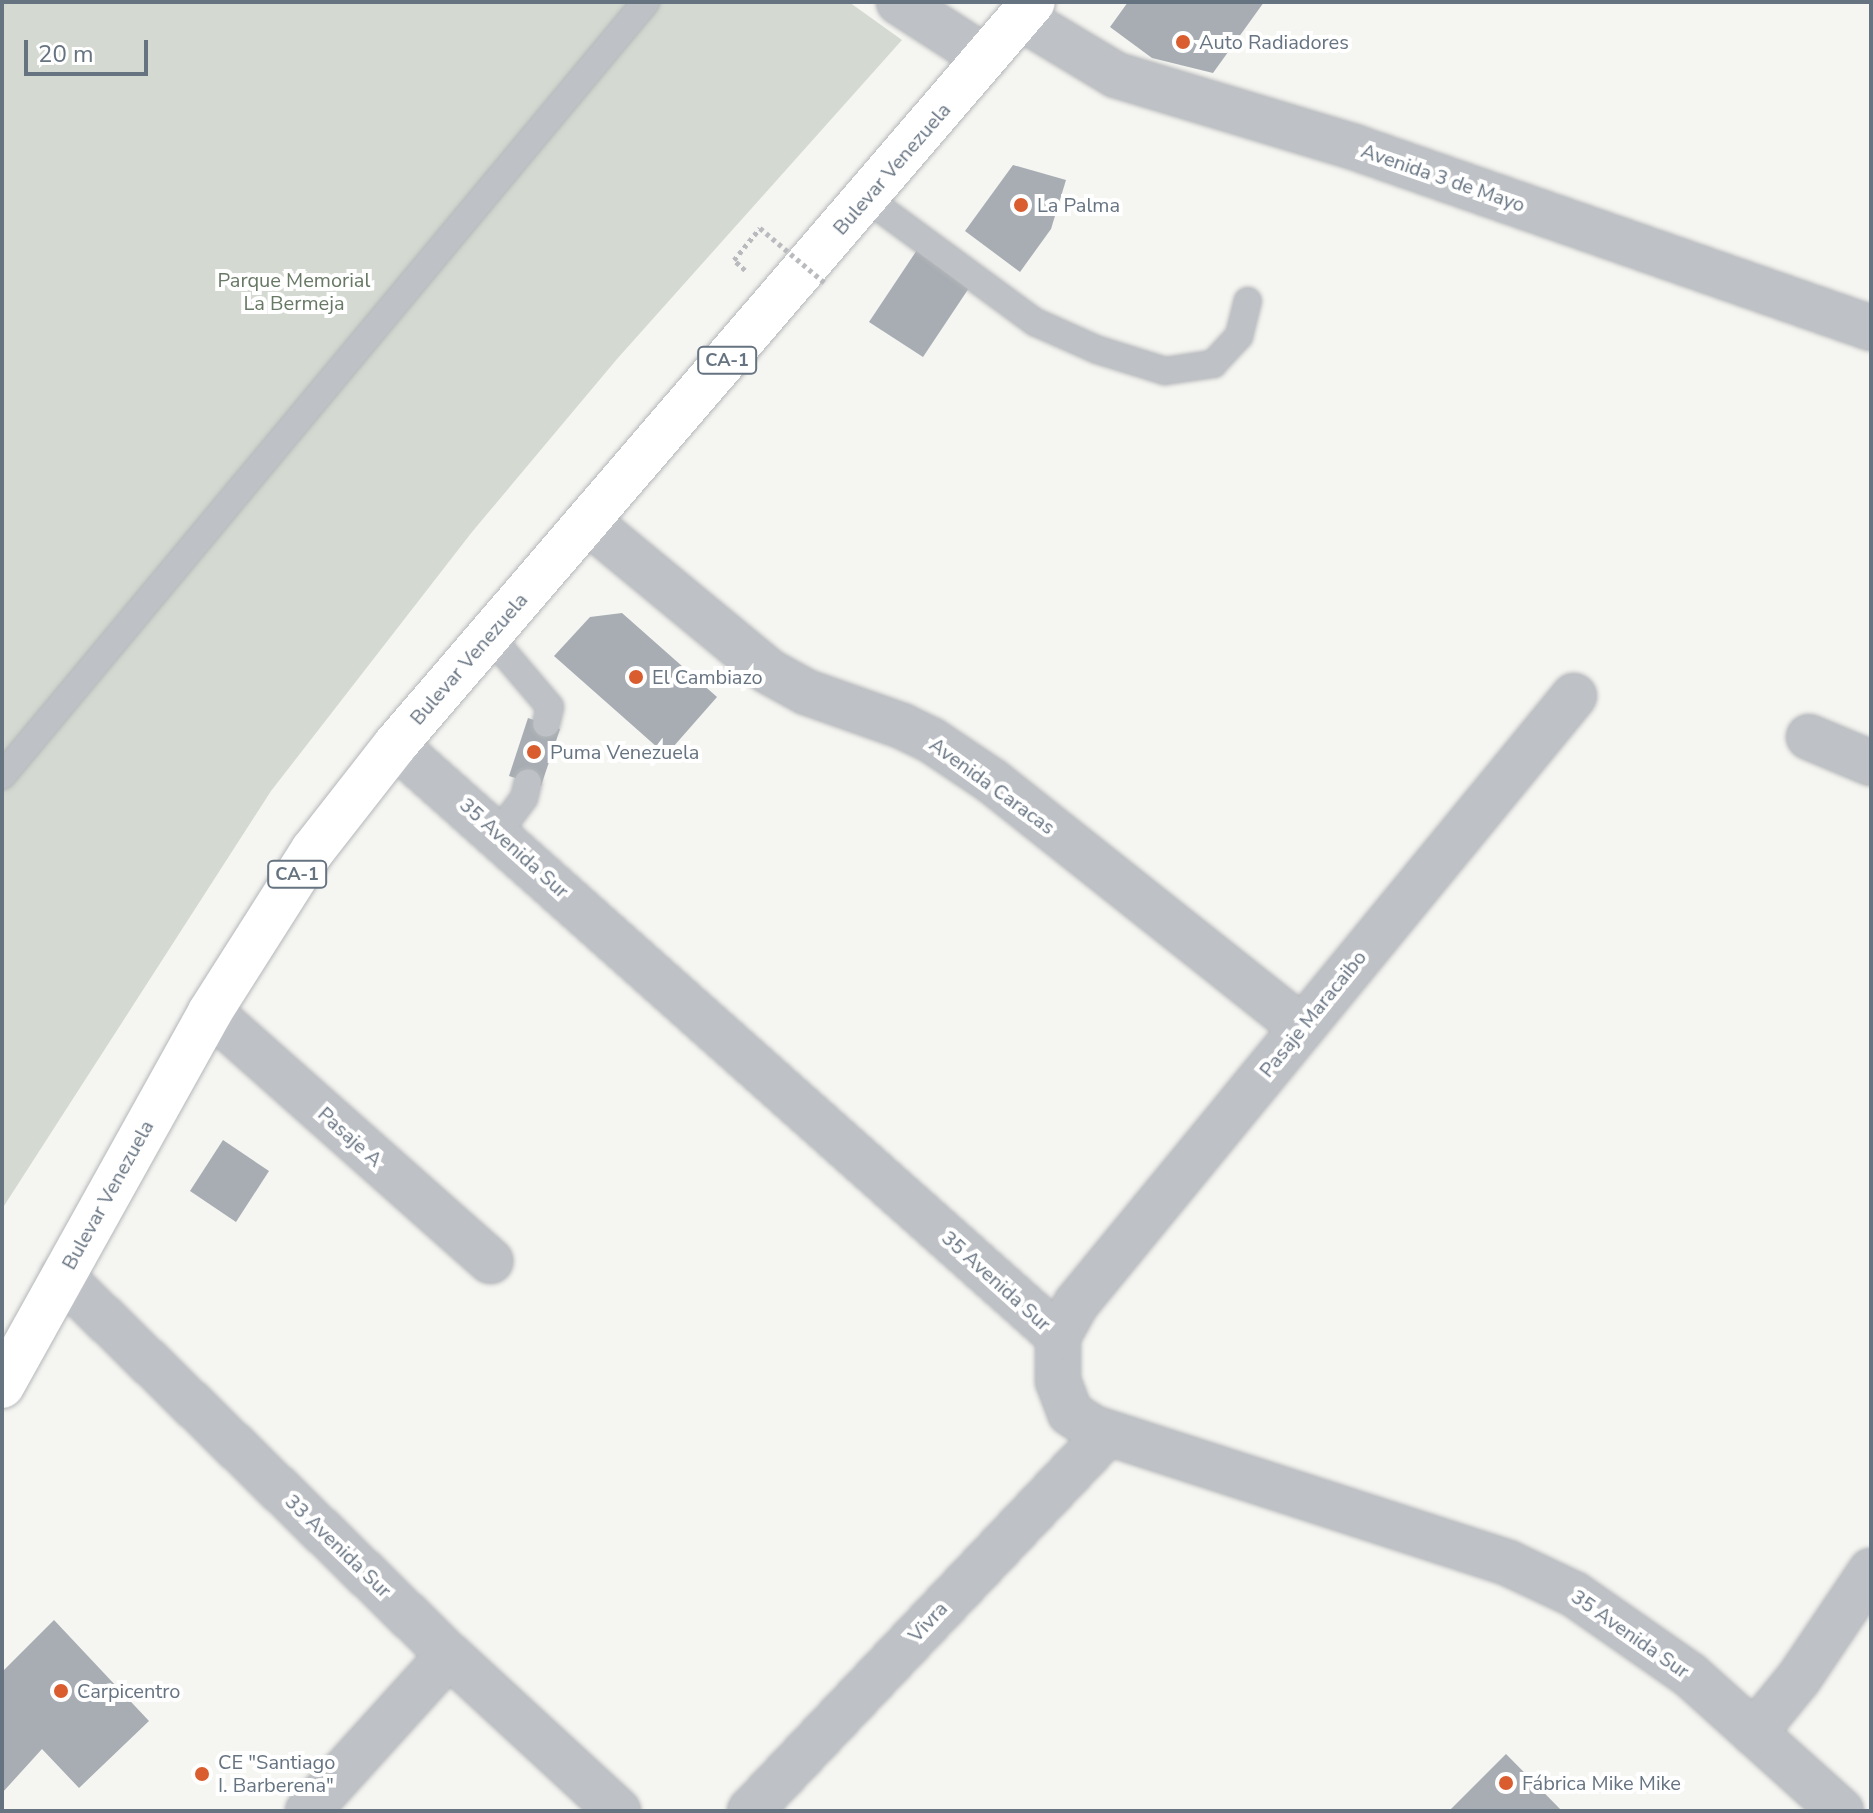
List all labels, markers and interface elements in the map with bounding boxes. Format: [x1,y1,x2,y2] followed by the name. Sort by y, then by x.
[28,24,152,74] scale bar
[1199,30,1349,54] place label: Auto Radiadores
[1174,33,1192,51] marker: Auto Radiadores
[38,38,94,70] text: 20 m
[828,98,956,240] street label: Bulevar Venezuela
[1358,139,1528,217] street label: Avenida 3 de Mayo
[1037,193,1120,217] place label: La Palma
[1012,196,1030,214] marker: La Palma
[218,268,370,315] park label: Parque Memorial La Bermeja
[697,346,757,374] road number: CA-1
[405,588,533,730] street label: Bulevar Venezuela
[652,665,763,689] place label: El Cambiazo
[627,668,645,686] marker: El Cambiazo
[925,732,1059,840] street label: Avenida Caracas
[550,740,699,764] place label: Puma Venezuela
[525,743,543,761] marker: Puma Venezuela
[455,793,573,903] street label: 35 Avenida Sur
[267,860,327,888] road number: CA-1
[1255,946,1371,1082] street label: Pasaje Maracaibo
[313,1102,387,1172] street label: Pasaje A
[57,1116,159,1274] street label: Bulevar Venezuela
[937,1226,1055,1336] street label: 35 Avenida Sur
[280,1489,396,1603] street label: 33 Avenida Sur
[1567,1585,1693,1683] street label: 35 Avenida Sur
[903,1597,953,1647] street label: Vivra
[77,1679,180,1703] place label: Carpicentro
[52,1682,70,1700] marker: Carpicentro
[218,1750,335,1797] place label: CE "Santiago I. Barberena"
[193,1765,211,1783] marker: CE "Santiago I. Barberena"
[1522,1771,1681,1795] place label: Fábrica Mike Mike
[1497,1774,1515,1792] marker: Fábrica Mike Mike

